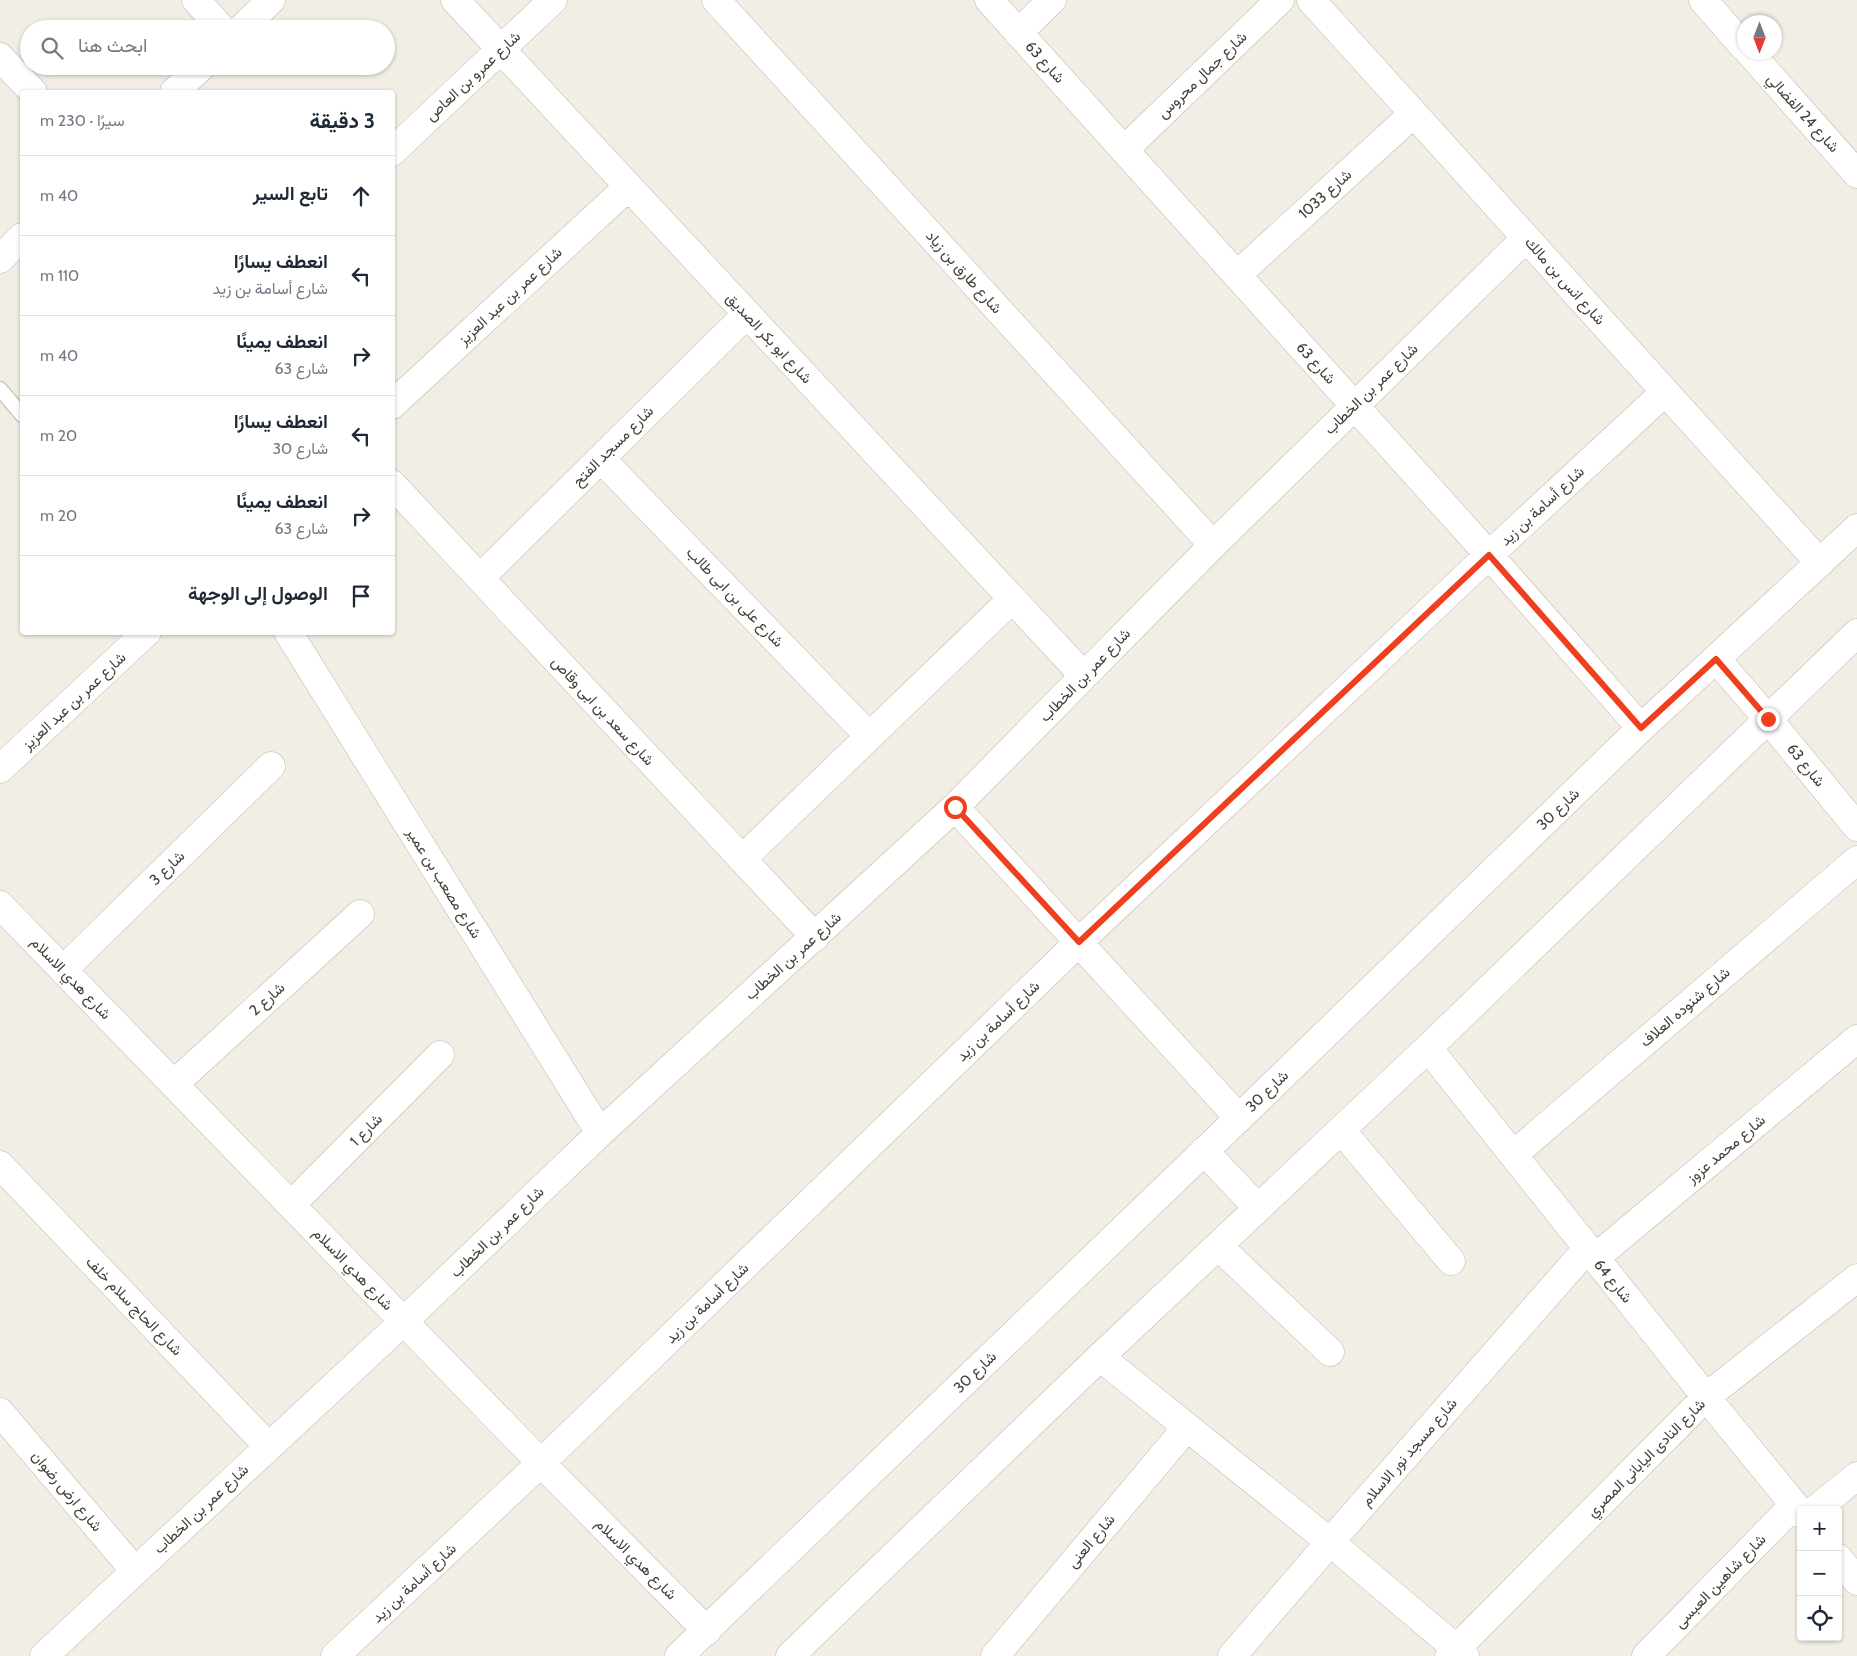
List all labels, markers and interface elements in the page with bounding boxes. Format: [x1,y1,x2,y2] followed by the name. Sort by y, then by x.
[1737,15,1782,60] north arrow
[20,20,395,75] search box
[422,27,526,126] street label: شارع عمرو بن العاص
[1154,28,1252,124] street label: شارع جمال محروس
[38,34,66,62] icon: search
[78,34,147,57] text: ابحث هنا
[1020,37,1069,88] street label: شارع 63
[1760,70,1843,159] street label: شارع 24 الفضالي
[309,108,375,133] text: 3 دقيقة
[40,111,125,130] text: سيرًا · 230 m
[1295,165,1357,224] street label: شارع 1033
[253,182,328,205] text: تابع السير
[347,182,375,210] icon: ahead
[40,186,78,205] text: 40 m
[921,227,1006,319] street label: شارع طارق بن زياد
[1519,233,1609,330] street label: شارع انس بن مالك
[454,243,567,351] street label: شارع عمر بن عبد العزيز
[234,250,328,273] text: انعطف يسارًا
[347,262,375,290] icon: left
[40,266,79,285] text: 110 m
[212,279,328,298] text: شارع أسامة بن زيد
[721,289,816,389] street label: شارع ابو بكر الصديق
[236,330,328,353] text: انعطف يمينًا
[1291,338,1340,389] street label: شارع 63
[1321,340,1423,440] street label: شارع عمر بن الخطاب
[347,342,375,370] icon: right
[40,346,78,365] text: 40 m
[274,359,328,378] text: شارع 63
[569,402,659,492] street label: شارع مسجد الفتح
[234,410,328,433] text: انعطف يسارًا
[347,422,375,450] icon: left
[40,426,77,445] text: 20 m
[272,439,328,458] text: شارع 30
[1496,462,1589,551] street label: شارع أسامة بن زيد
[236,490,328,513] text: انعطف يمينًا
[347,502,375,530] icon: right
[40,506,77,525] text: 20 m
[274,519,328,538] text: شارع 63
[681,543,788,652] street label: شارع على بن ابى طالب
[188,582,328,605] text: الوصول إلى الوجهة
[347,582,375,610] icon: arrive
[1036,624,1136,727] street label: شارع عمر بن الخطاب
[18,648,131,756] street label: شارع عمر بن عبد العزيز
[546,653,658,771] street label: شارع سعد بن ابى وقاص
[1757,708,1780,731] route end
[1782,740,1829,792] street label: شارع 63
[1533,784,1585,835] street label: شارع 30
[944,796,967,819] route start
[400,823,485,943] street label: شارع مصعب بن عمير
[146,847,190,890] street label: شارع 3
[741,908,846,1005] street label: شارع عمر بن الخطاب
[24,933,115,1026] street label: شارع هدي الاسلام
[1636,963,1735,1052] street label: شارع شنوده العلاف
[953,977,1045,1067] street label: شارع أسامة بن زيد
[246,978,290,1021] street label: شارع 2
[1242,1066,1294,1117] street label: شارع 30
[346,1110,387,1151] street label: شارع 1
[1682,1111,1770,1189] street label: شارع محمد عزوز
[447,1183,549,1283] street label: شارع عمر بن الخطاب
[306,1224,397,1317] street label: شارع هدي الاسلام
[81,1253,186,1361] street label: شارع الحاج سلام خلف
[1588,1256,1636,1308] street label: شارع 64
[662,1259,754,1349] street label: شارع أسامة بن زيد
[950,1347,1002,1398] street label: شارع 30
[1357,1394,1462,1511] street label: شارع مسجد نور الاسلام
[1583,1395,1712,1524] street label: شارع النادى اليابانى المصري
[26,1447,106,1536] street label: شارع ارض رضوان
[150,1460,254,1559] street label: شارع عمر بن الخطاب
[1797,1506,1842,1641] map controls
[1797,1506,1842,1551] button: +
[1063,1510,1120,1573] street label: شارع العنى
[589,1515,681,1606] street label: شارع هدي الاسلام
[1671,1530,1771,1633] street label: شارع شاهين العبسى
[368,1539,461,1628] street label: شارع أسامة بن زيد
[1797,1551,1842,1596] button: −
[1797,1596,1842,1641] button: locate

